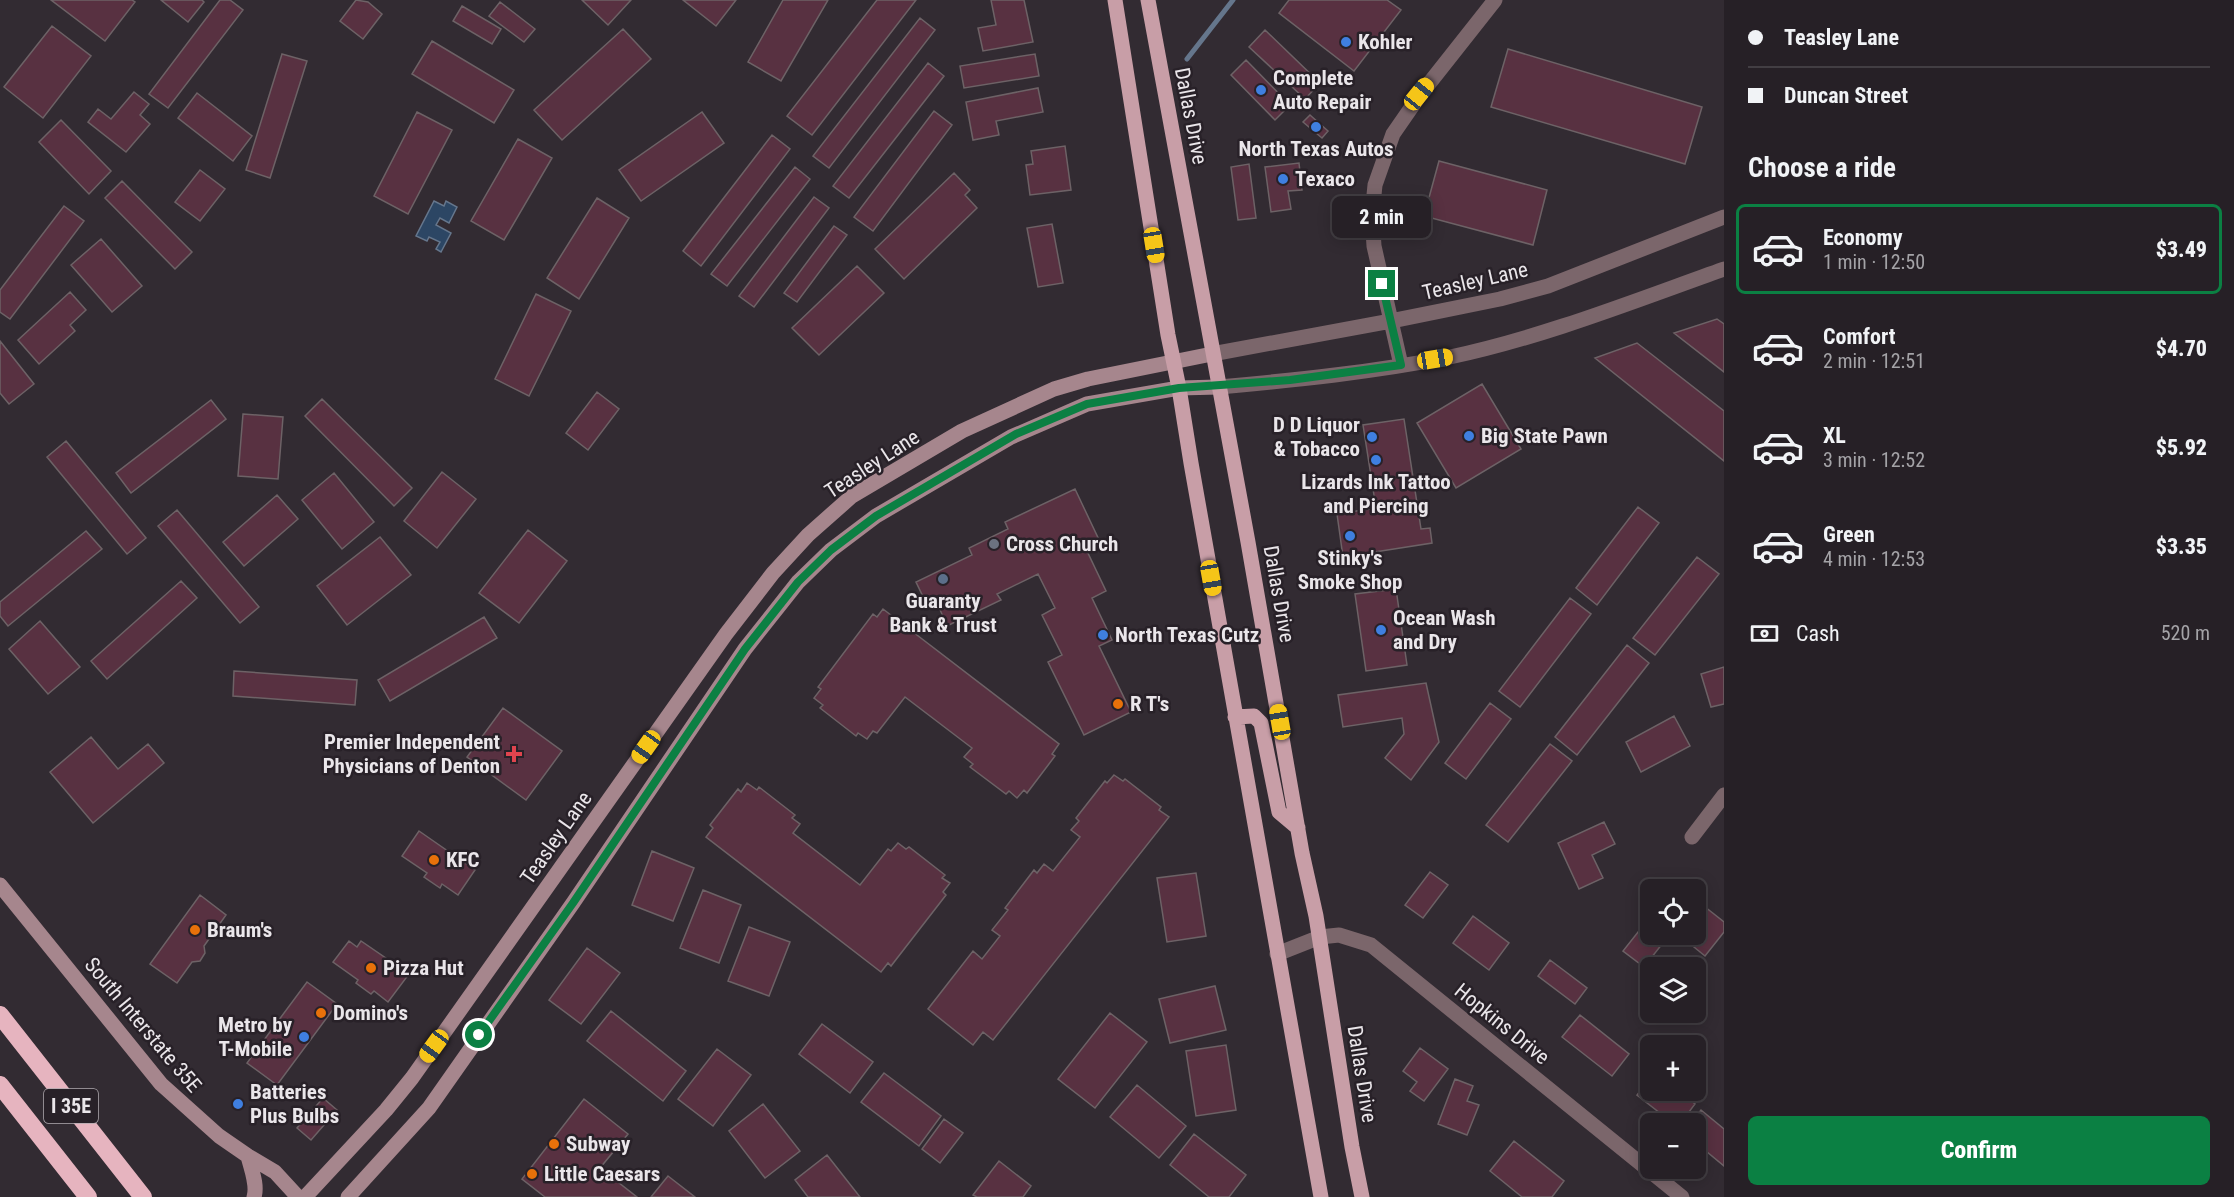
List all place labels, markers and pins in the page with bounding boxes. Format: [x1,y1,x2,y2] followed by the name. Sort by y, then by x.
[1358,30,1412,54] place label: Kohler
[1339,35,1353,49] marker: Kohler
[1273,66,1371,114] place label: Complete Auto Repair
[1254,83,1268,97] marker: Complete Auto Repair
[1309,120,1323,134] marker: North Texas Autos
[1239,137,1393,161] place label: North Texas Autos
[1295,167,1355,191] place label: Texaco
[1276,172,1290,186] marker: Texaco
[1273,413,1360,461] place label: D D Liquor & Tobacco
[1481,424,1608,448] place label: Big State Pawn
[1462,429,1476,443] marker: Big State Pawn
[1365,430,1379,444] marker: D D Liquor & Tobacco
[1369,453,1383,467] marker: Lizards Ink Tattoo and Piercing
[1301,470,1451,518] place label: Lizards Ink Tattoo and Piercing
[1343,529,1357,543] marker: Stinky's Smoke Shop
[1006,532,1118,556] place label: Cross Church
[987,537,1001,551] marker: Cross Church
[1298,546,1402,594] place label: Stinky's Smoke Shop
[936,572,950,586] marker: Guaranty Bank & Trust
[889,589,997,637] place label: Guaranty Bank & Trust
[1393,606,1496,654] place label: Ocean Wash and Dry
[1115,623,1259,647] place label: North Texas Cutz
[1374,623,1388,637] marker: Ocean Wash and Dry
[1096,628,1110,642] marker: North Texas Cutz
[1130,692,1169,716] place label: R T's
[1111,697,1125,711] marker: R T's
[323,730,500,778] place label: Premier Independent Physicians of Denton
[505,745,523,763] marker: Premier Independent Physicians of Denton
[446,848,480,872] place label: KFC
[427,853,441,867] marker: KFC
[207,918,272,942] place label: Braum's
[188,923,202,937] marker: Braum's
[383,956,464,980] place label: Pizza Hut
[364,961,378,975] marker: Pizza Hut
[333,1001,408,1025] place label: Domino's
[314,1006,328,1020] marker: Domino's
[218,1013,293,1061] place label: Metro by T-Mobile
[297,1030,311,1044] marker: Metro by T-Mobile
[250,1080,339,1128] place label: Batteries Plus Bulbs
[231,1097,245,1111] marker: Batteries Plus Bulbs
[566,1132,631,1156] place label: Subway
[547,1137,561,1151] marker: Subway
[544,1162,660,1186] place label: Little Caesars
[525,1167,539,1181] marker: Little Caesars

